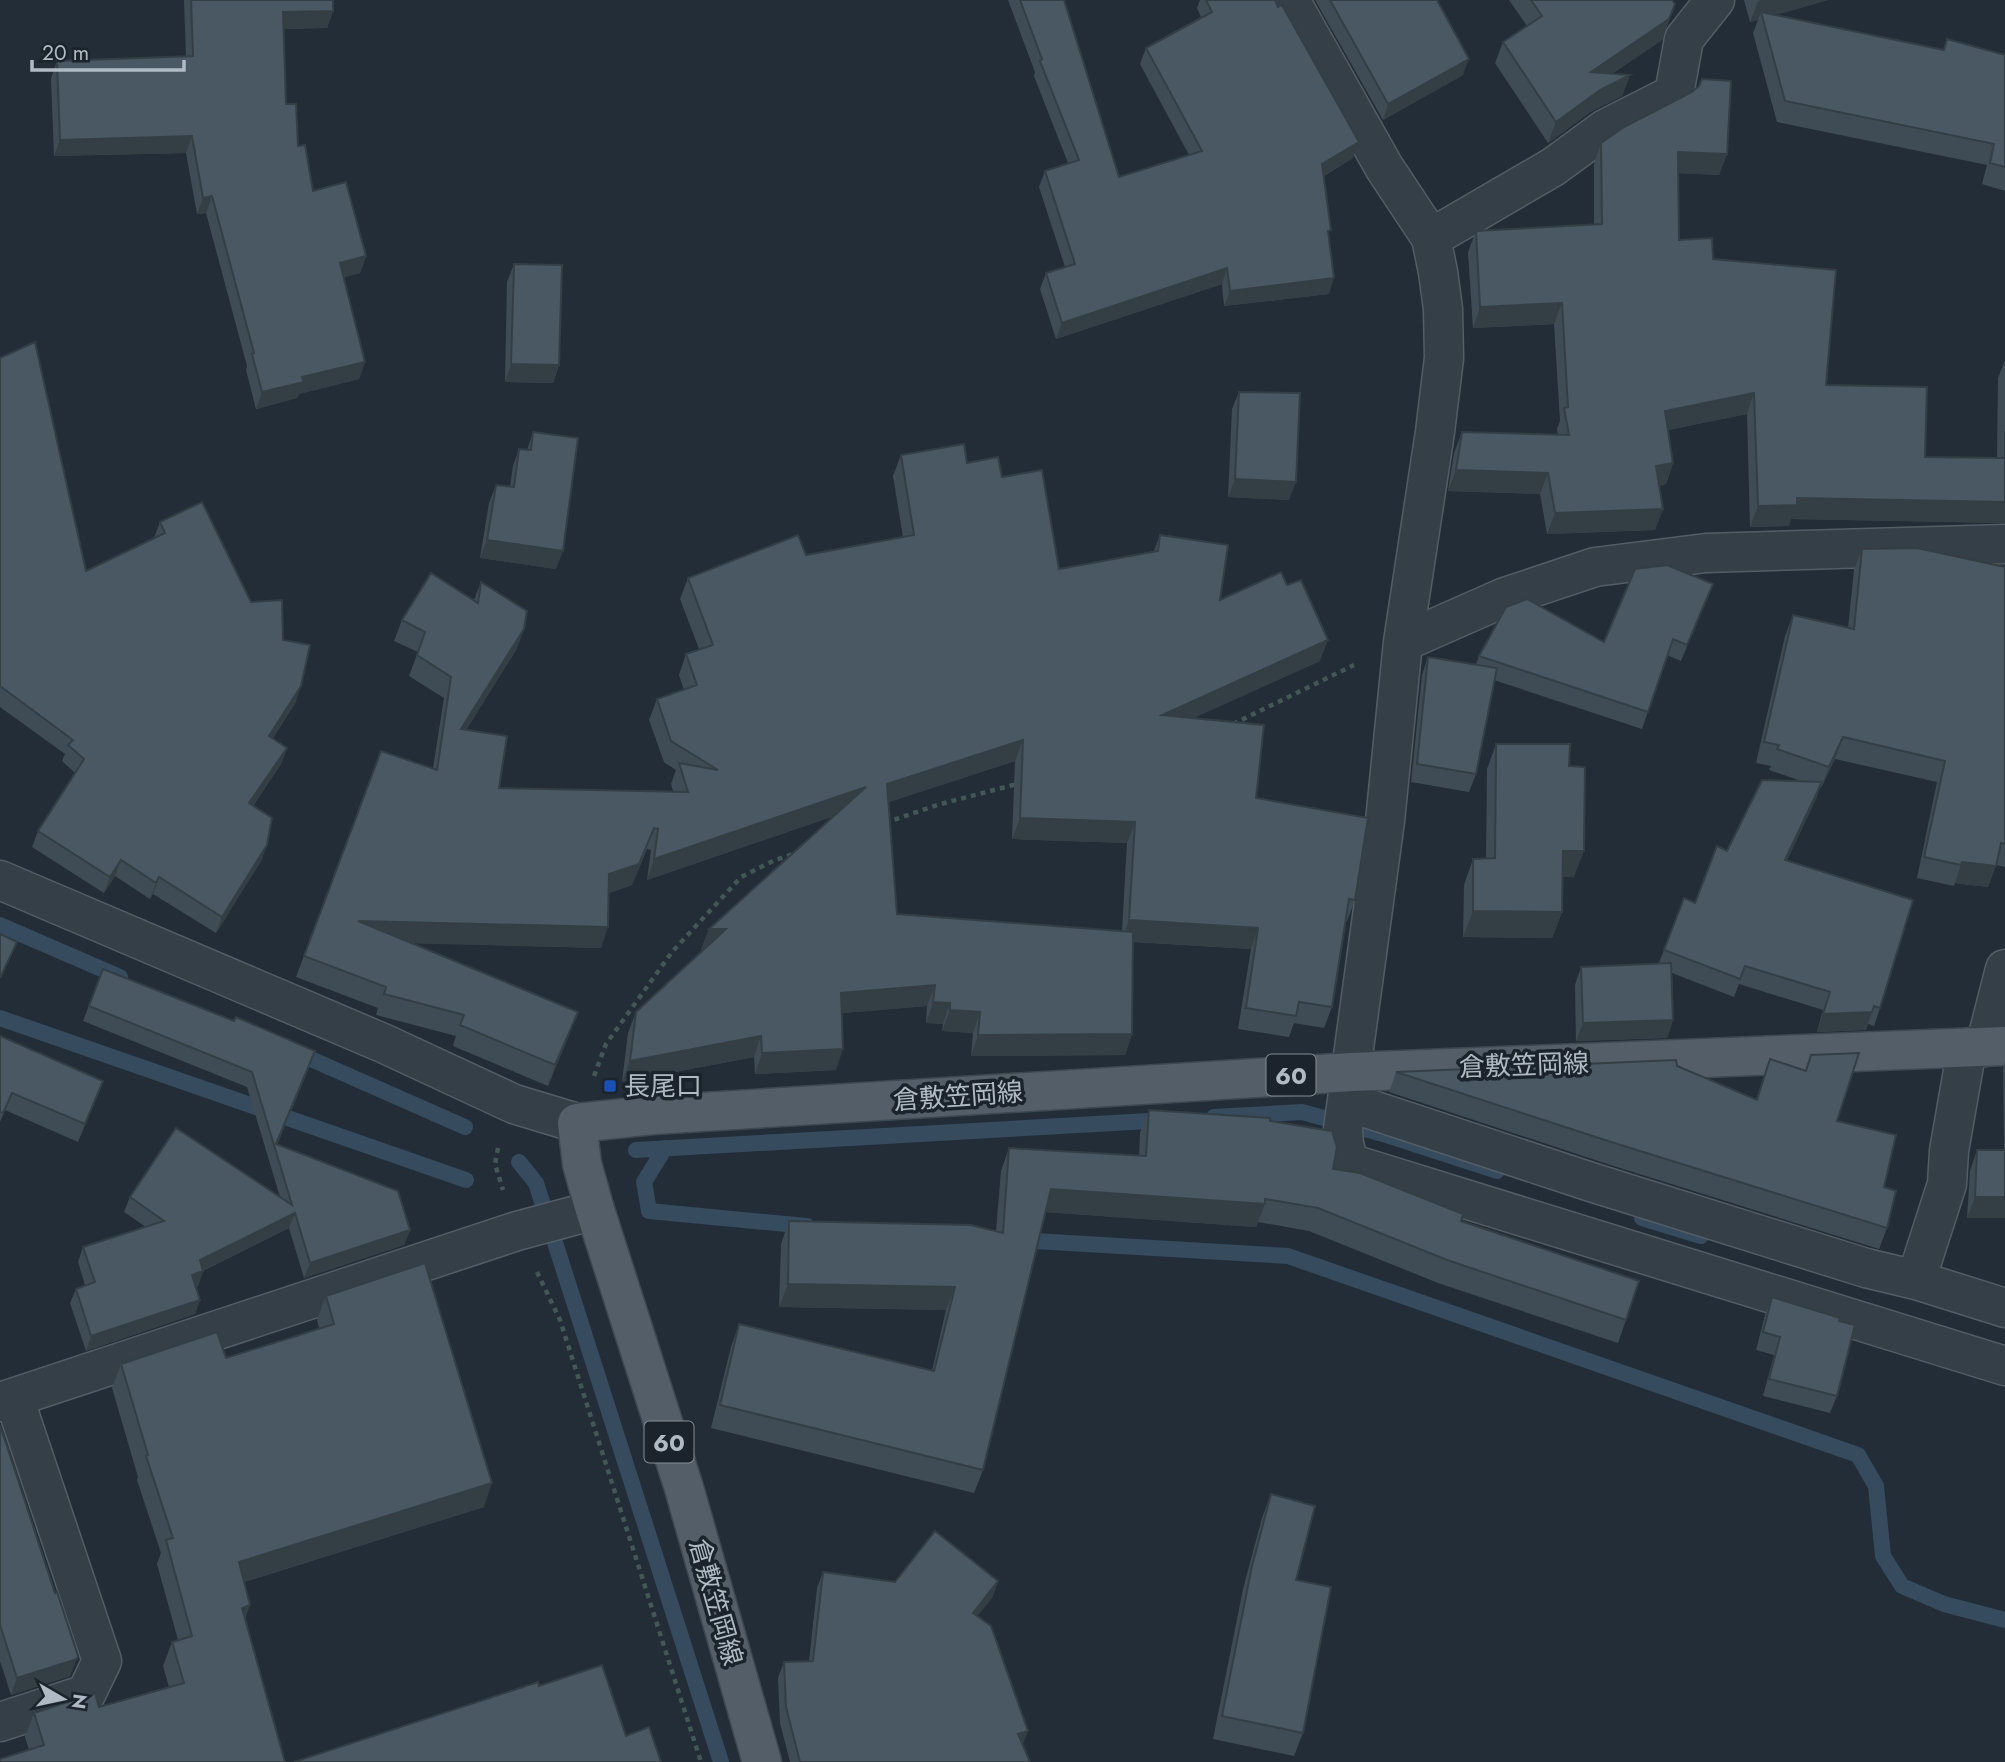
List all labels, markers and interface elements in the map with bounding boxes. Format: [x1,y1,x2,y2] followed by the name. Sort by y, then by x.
[32,28,184,72] scale bar
[42,38,89,68] text: 20 m
[1458,1044,1590,1086] street label: 倉敷笠岡線
[1266,1055,1316,1096] road number: 60
[624,1067,702,1105] place label: 長尾口
[892,1073,1024,1119] street label: 倉敷笠岡線
[602,1078,618,1094] marker: 長尾口
[644,1422,694,1462] road number: 60
[680,1534,752,1670] street label: 倉敷笠岡線
[28,1664,98,1734] north arrow
[65,1692,94,1711] text: N

